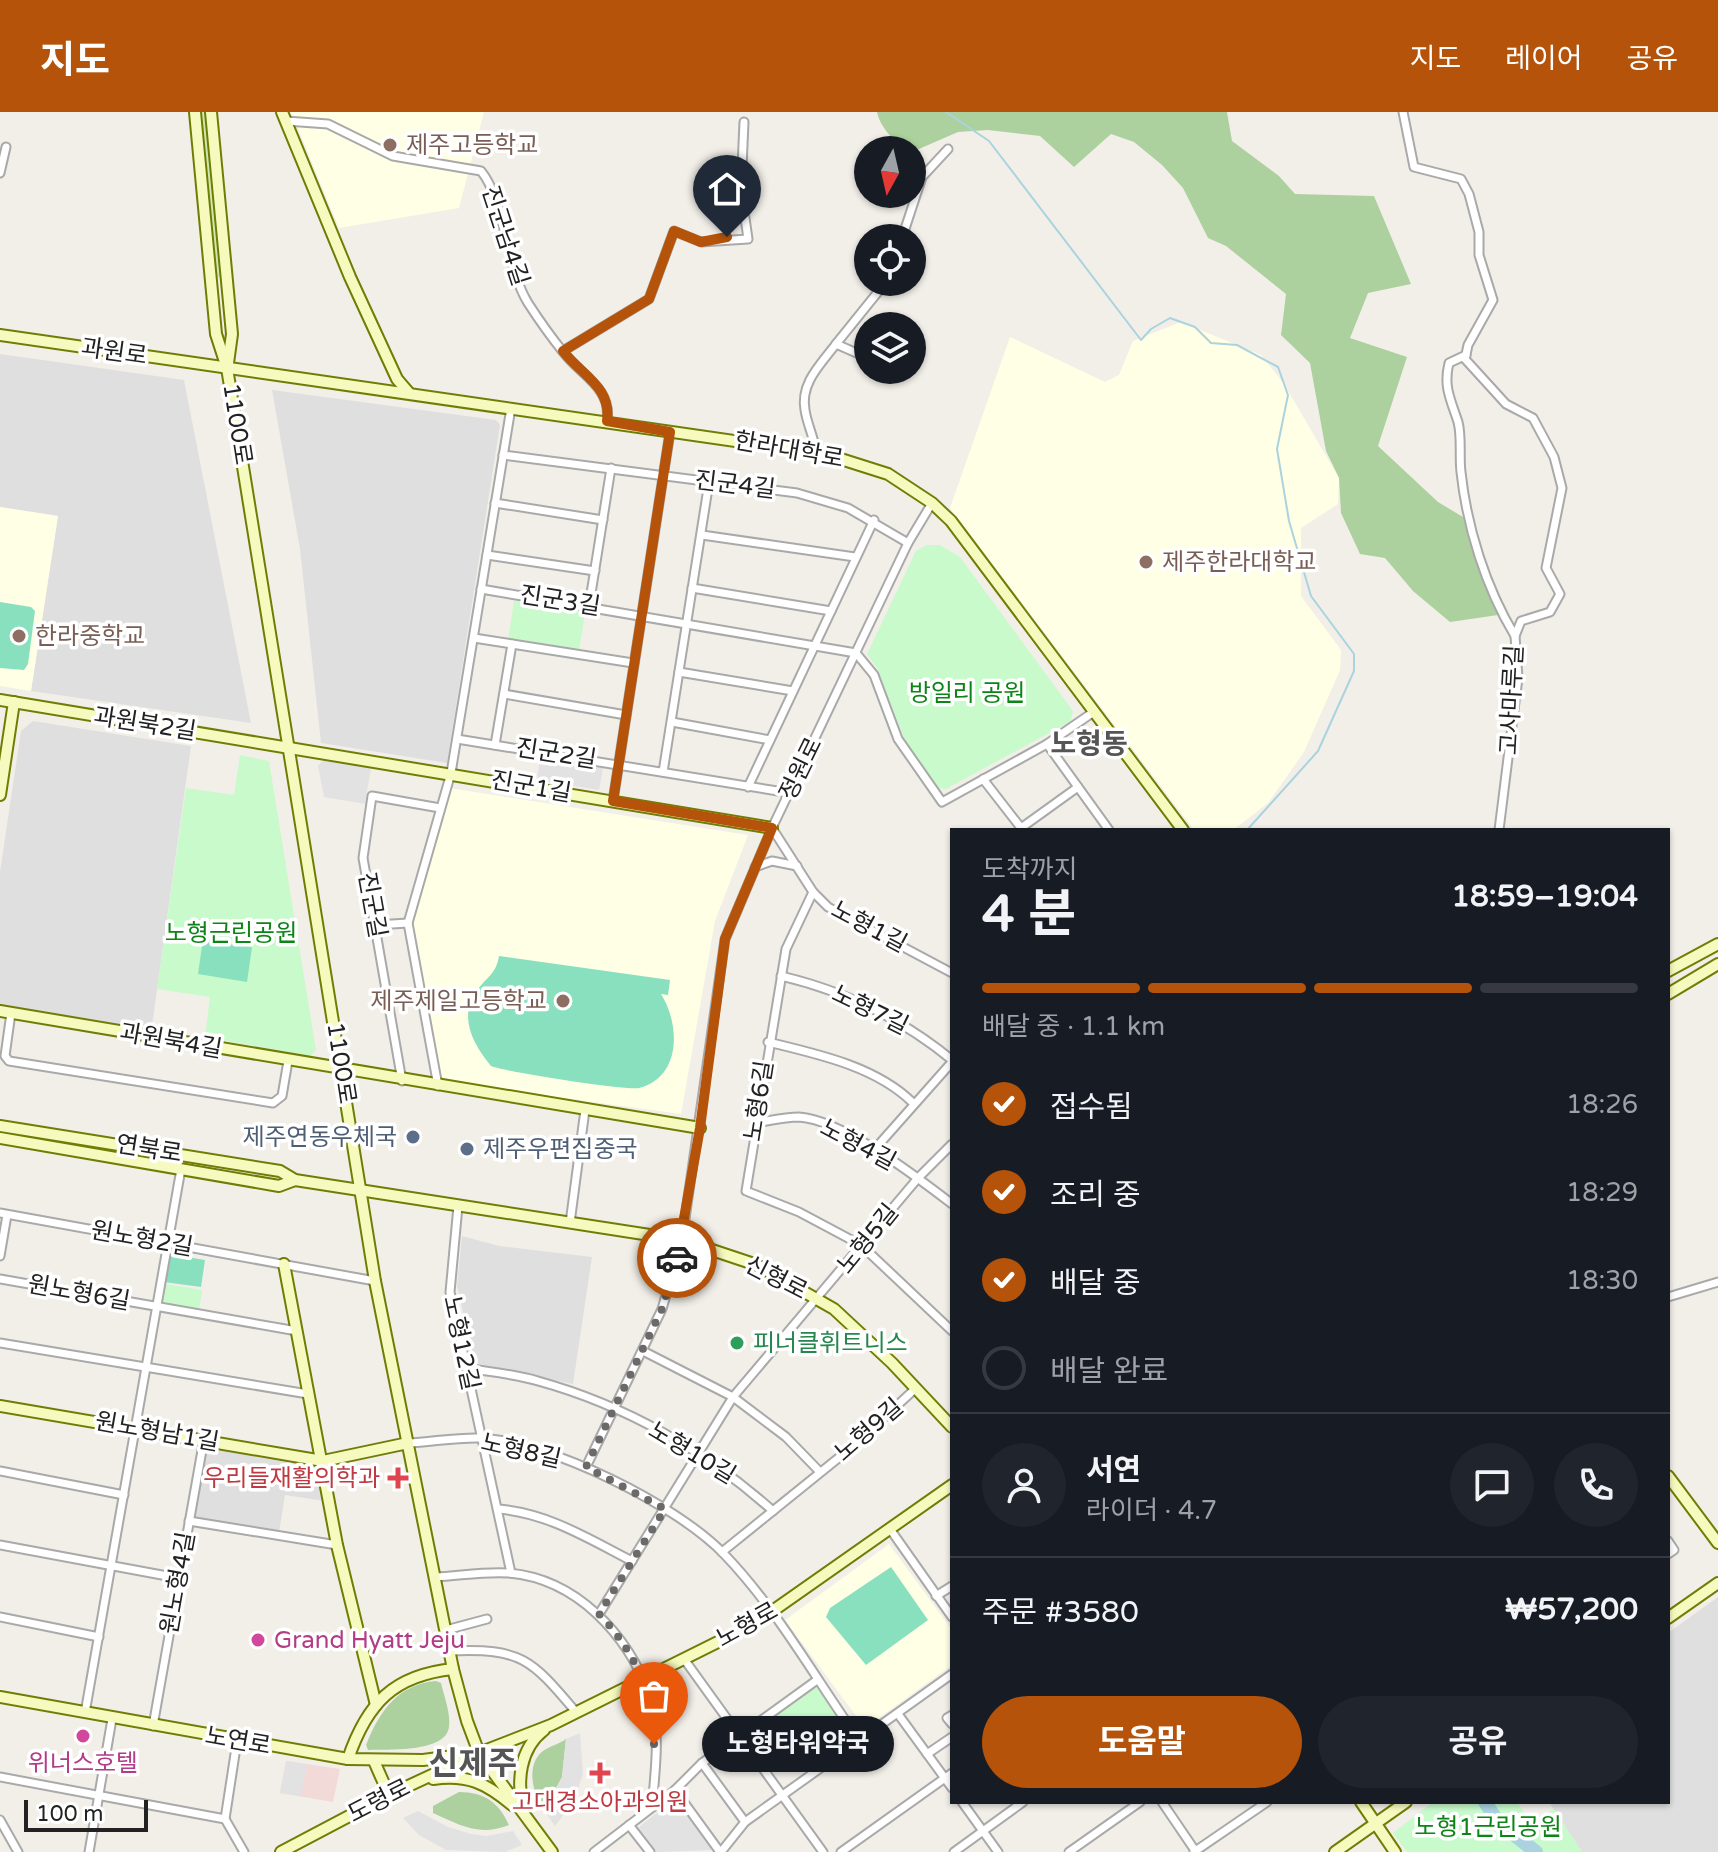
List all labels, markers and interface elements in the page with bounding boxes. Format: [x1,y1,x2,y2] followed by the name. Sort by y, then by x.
[40,38,110,84] text: 지도
[1410,42,1461,76] text: 지도
[1505,42,1582,76] text: 레이어
[1626,42,1678,76] text: 공유
[406,131,538,160] place label: 제주고등학교
[381,136,399,154] marker: 제주고등학교
[854,136,926,208] north arrow
[854,136,926,384] map controls
[693,155,761,237] pin
[705,167,749,211] icon: home
[475,182,535,290] street label: 진군남4길
[854,224,926,296] button: locate
[854,312,926,384] button: layers
[79,333,149,371] street label: 과원로
[216,381,258,467] street label: 1100로
[732,426,846,474] street label: 한라대학로
[693,466,777,504] street label: 진군4길
[1162,548,1317,577] place label: 제주한라대학교
[1137,553,1155,571] marker: 제주한라대학교
[518,580,602,622] street label: 진군3길
[35,622,145,651] place label: 한라중학교
[10,627,28,645] marker: 한라중학교
[1495,644,1529,756] street label: 고사마루길
[909,679,1025,708] park label: 방일리 공원
[92,702,198,746] street label: 과원북2길
[1050,727,1128,761] district label: 노형동
[514,733,598,775] street label: 진군2길
[773,733,829,805] street label: 정원로
[488,766,574,808] street label: 진군1길
[982,854,1078,885] text: 도착까지
[352,870,392,940] street label: 진군길
[1451,878,1638,915] text: 18:59–19:04
[982,883,1076,946] text: 4 분
[826,895,912,959] street label: 노형1길
[165,919,297,948] park label: 노형근린공원
[827,979,913,1041] street label: 노형7길
[370,987,547,1016] place label: 제주제일고등학교
[554,992,572,1010] marker: 제주제일고등학교
[982,1011,1165,1042] text: 배달 중 · 1.1 km
[118,1018,224,1064] street label: 과원북4길
[320,1020,362,1106] street label: 1100로
[738,1059,780,1143] street label: 노형6길
[982,1082,1026,1126] icon: check
[1050,1089,1133,1126] text: 접수됨
[1566,1089,1638,1120] text: 18:26
[815,1113,901,1177] street label: 노형4길
[242,1123,397,1152] place label: 제주연동우체국
[404,1128,422,1146] marker: 제주연동우체국
[114,1129,184,1169] street label: 연북로
[483,1135,638,1164] place label: 제주우편집중국
[458,1140,476,1158] marker: 제주우편집중국
[982,1170,1026,1214] icon: check
[1050,1177,1141,1214] text: 조리 중
[1566,1177,1638,1208] text: 18:29
[831,1198,905,1280] street label: 노형5길
[89,1216,195,1262] street label: 원노형2길
[637,1218,717,1298] courier
[655,1236,699,1280] icon: car
[740,1250,812,1306] street label: 신형로
[982,1258,1026,1302] icon: check
[1050,1265,1141,1302] text: 배달 중
[1566,1265,1638,1296] text: 18:30
[26,1270,132,1316] street label: 원노형6길
[437,1293,485,1393] street label: 노형12길
[753,1329,908,1358] place label: 피너클휘트니스
[728,1334,746,1352] marker: 피너클휘트니스
[1050,1353,1168,1390] text: 배달 완료
[829,1392,909,1468] street label: 노형9길
[93,1407,221,1457] street label: 원노형남1길
[643,1416,741,1490] street label: 노형10길
[478,1428,564,1474] street label: 노형8길
[982,1443,1066,1527] button: person
[1450,1443,1534,1527] button: chat
[1554,1443,1638,1527] button: phone
[1086,1452,1141,1489] text: 서연
[203,1464,380,1493] place label: 우리들재활의학과
[387,1467,409,1489] marker: 우리들재활의학과
[1086,1495,1217,1526] text: 라이더 · 4.7
[155,1530,201,1636] street label: 원노형4길
[1505,1591,1638,1628] text: ₩57,200
[982,1594,1139,1631] text: 주문 #3580
[711,1596,783,1654] street label: 노형로
[274,1626,465,1655] place label: Grand Hyatt Jeju
[249,1631,267,1649] marker: Grand Hyatt Jeju
[620,1662,688,1744] pin
[632,1674,676,1718] icon: bag
[982,1696,1302,1788] button: 도움말
[1318,1696,1638,1788] button: 공유
[702,1716,894,1772] callout: 노형타워약국
[203,1721,273,1761] street label: 노연로
[74,1727,92,1745] marker: 위너스호텔
[726,1728,870,1759] text: 노형타워약국
[429,1745,517,1783] district label: 신제주
[28,1749,138,1778] place label: 위너스호텔
[589,1762,611,1784] marker: 고대경소아과의원
[343,1773,415,1829] street label: 도령로
[512,1788,688,1817] place label: 고대경소아과의원
[24,1796,148,1832] scale bar
[36,1801,103,1827] text: 100 m
[1414,1813,1562,1842] park label: 노형1근린공원

